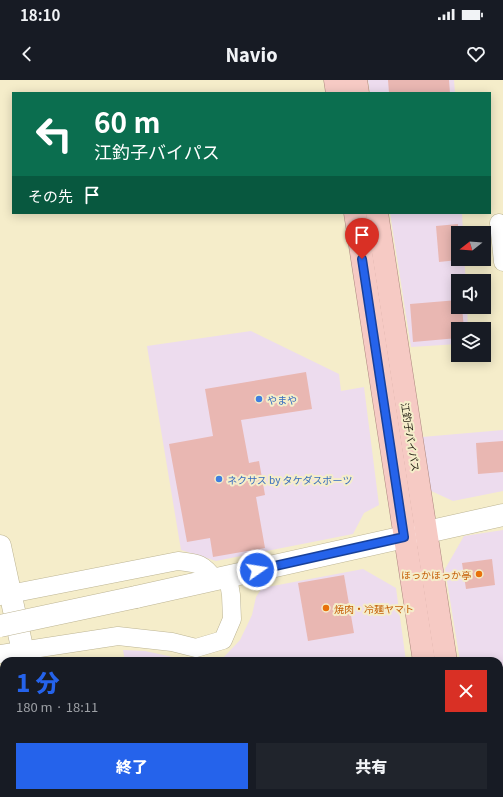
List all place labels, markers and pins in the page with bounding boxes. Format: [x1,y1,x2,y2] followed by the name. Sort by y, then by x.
[345,218,379,259] pin
[267,392,297,407] place label: やまや
[254,394,264,404] marker: やまや
[227,472,352,487] place label: ネクサス by タケダスポーツ
[214,474,224,484] marker: ネクサス by タケダスポーツ
[401,567,471,582] place label: ほっかほっか亭
[474,569,484,579] marker: ほっかほっか亭
[334,601,414,616] place label: 焼肉・冷麺ヤマト
[321,603,331,613] marker: 焼肉・冷麺ヤマト

